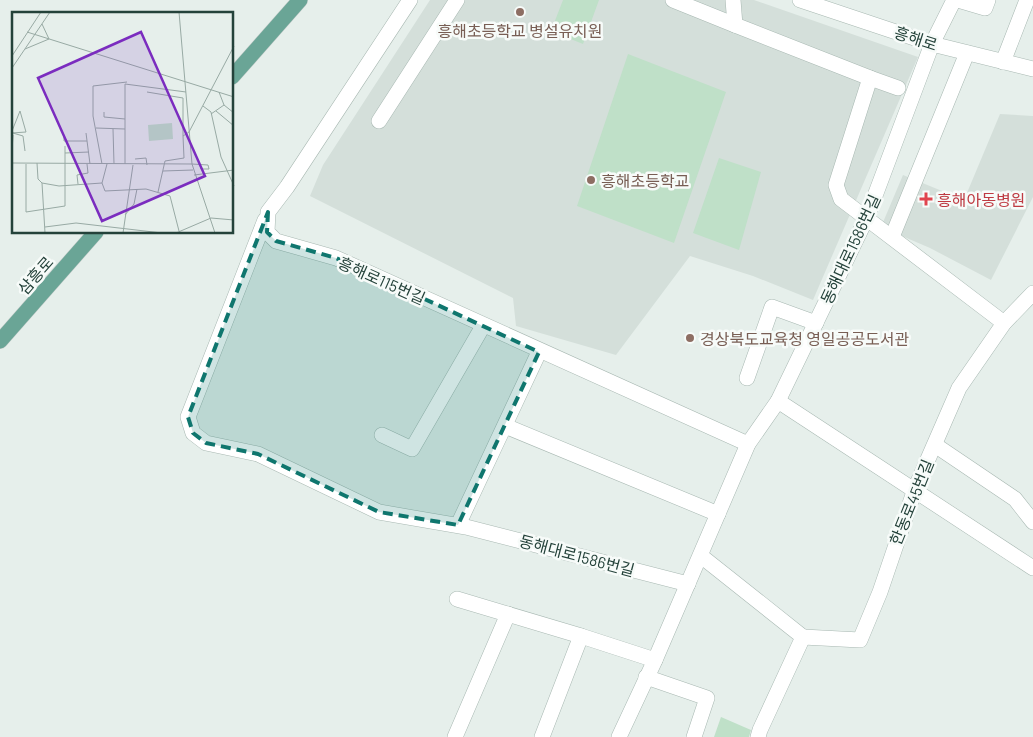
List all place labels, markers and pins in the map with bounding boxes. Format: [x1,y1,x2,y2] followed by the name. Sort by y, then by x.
[514,6,526,18] marker: 흥해초등학교 병설유치원
[437,21,603,40] place label: 흥해초등학교 병설유치원
[601,171,689,190] place label: 흥해초등학교
[585,174,597,186] marker: 흥해초등학교
[937,190,1025,209] place label: 흥해아동병원
[919,192,933,206] marker: 흥해아동병원
[700,329,910,348] place label: 경상북도교육청 영일공공도서관
[684,332,696,344] marker: 경상북도교육청 영일공공도서관

